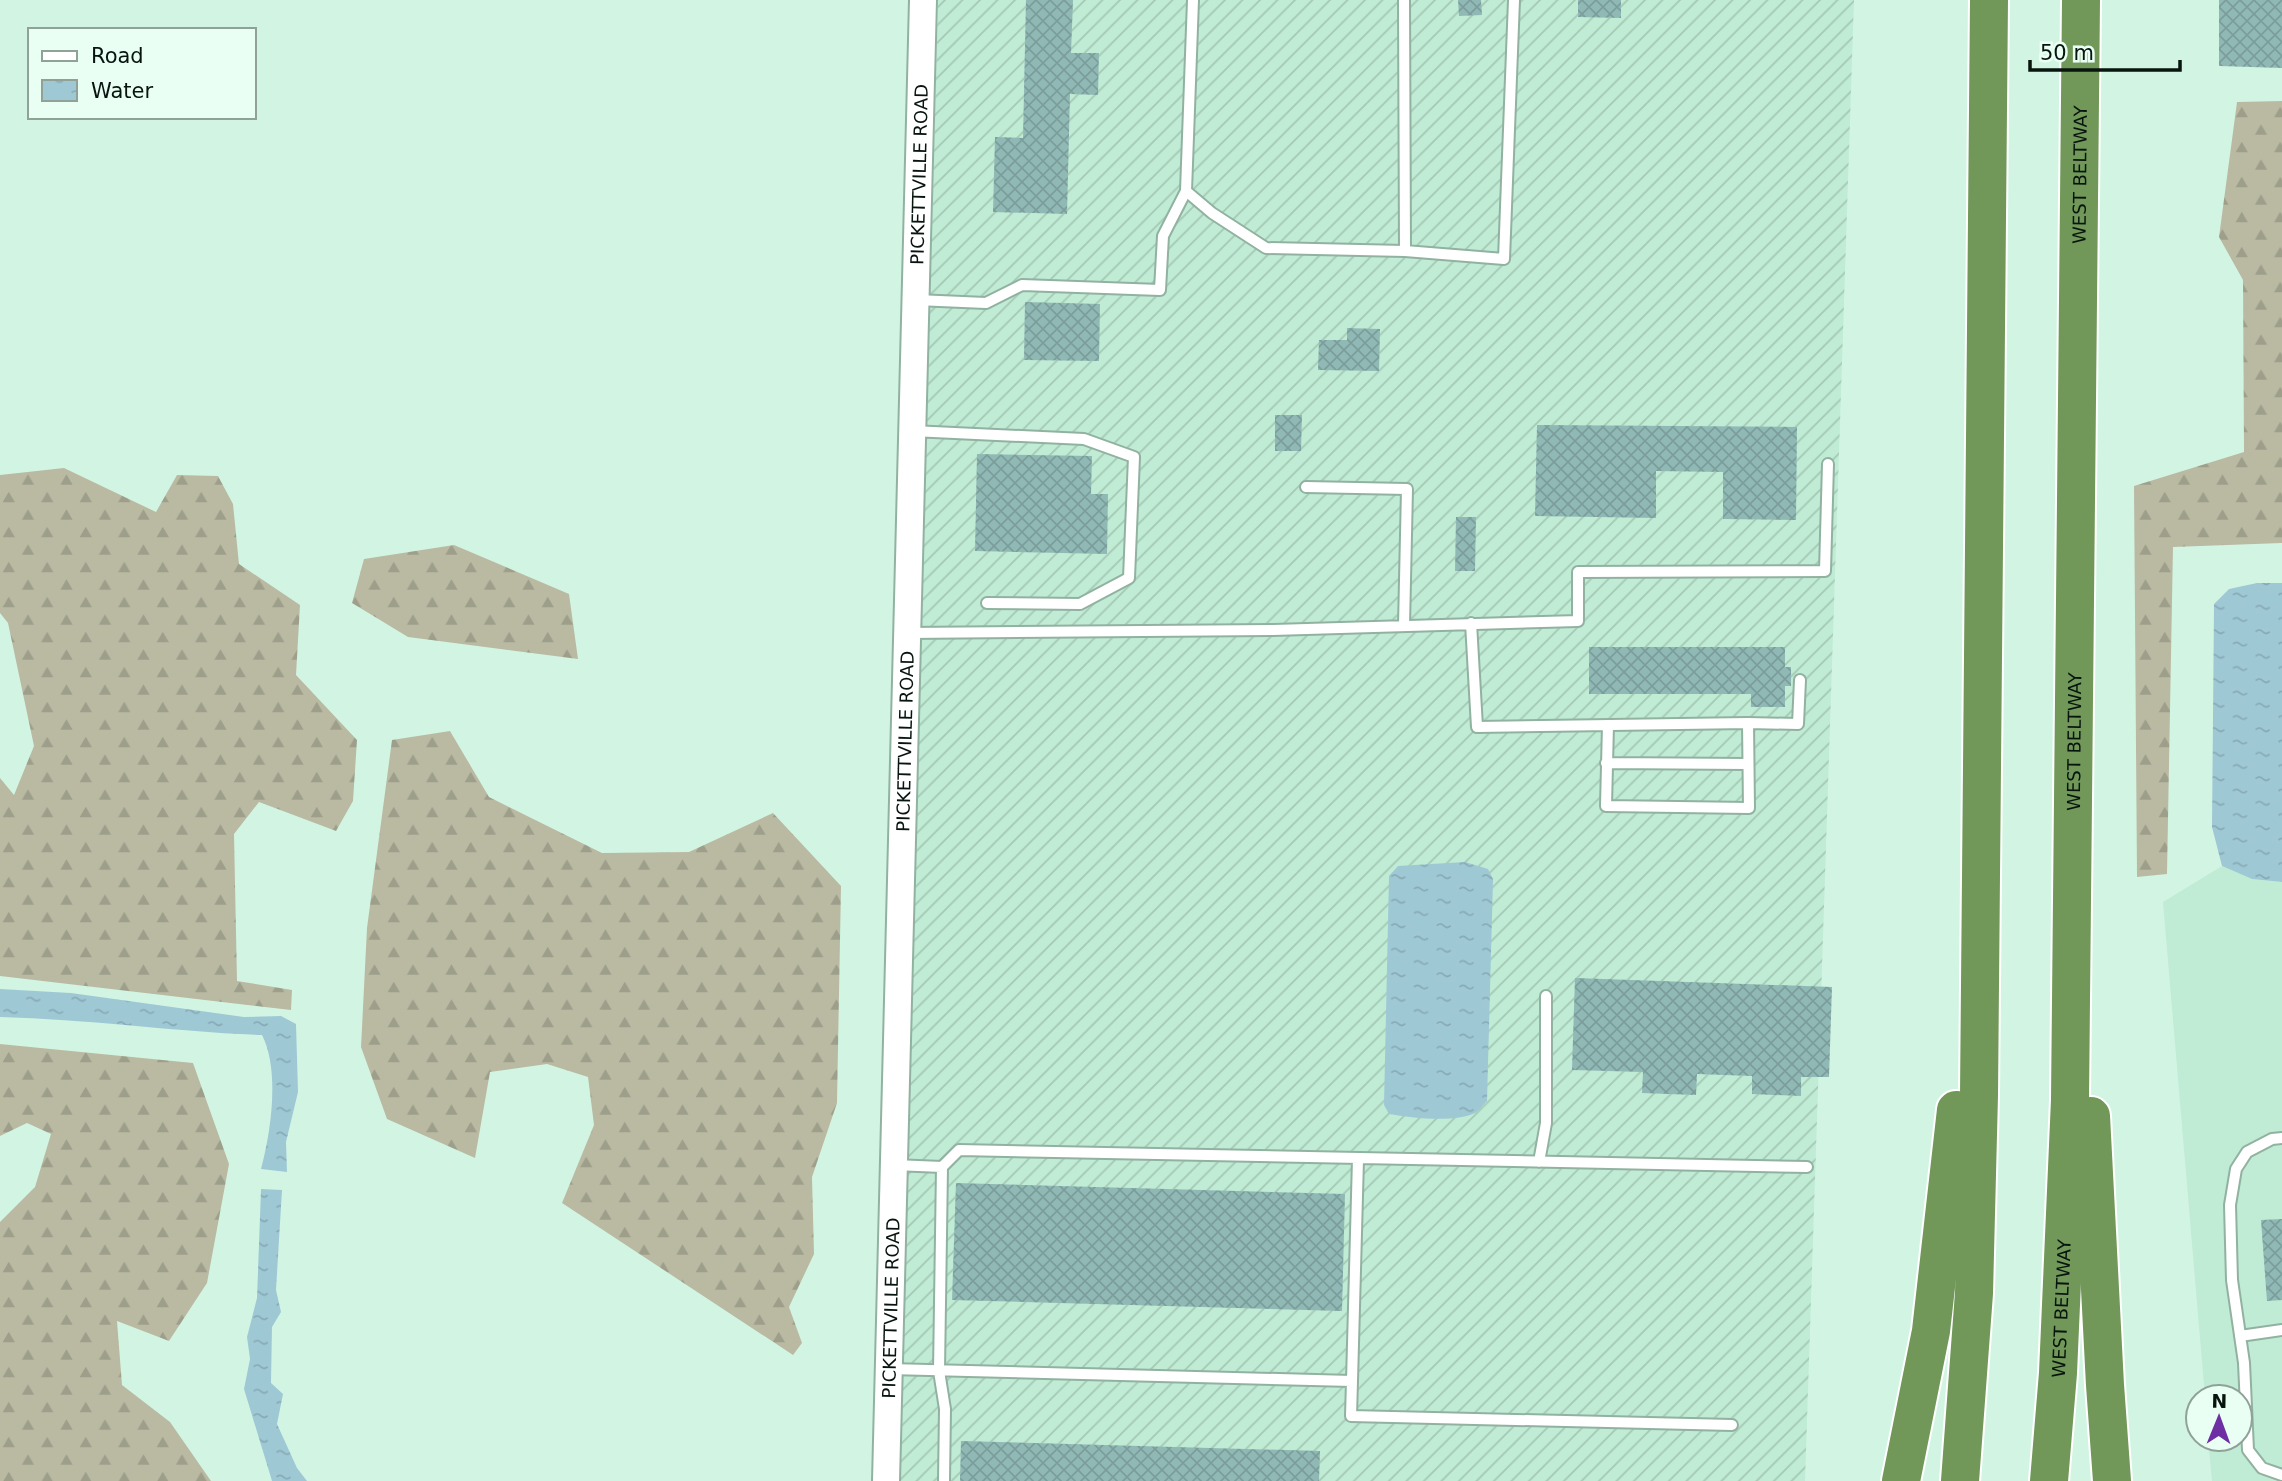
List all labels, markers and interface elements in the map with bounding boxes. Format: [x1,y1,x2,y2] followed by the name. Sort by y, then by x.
[28,28,256,119] legend
[2030,28,2180,72] scale bar
[2040,41,2094,65] text: 50 m
[91,44,144,68] text: Road
[91,79,153,103] text: Water
[906,84,931,265] street label: PICKETTVILLE ROAD
[2068,104,2090,244] street label: WEST BELTWAY
[892,650,917,832] street label: PICKETTVILLE ROAD
[2062,671,2085,811] street label: WEST BELTWAY
[878,1217,903,1399] street label: PICKETTVILLE ROAD
[2047,1238,2074,1378] street label: WEST BELTWAY
[2184,1383,2254,1453] north arrow
[2211,1390,2227,1412] text: N

